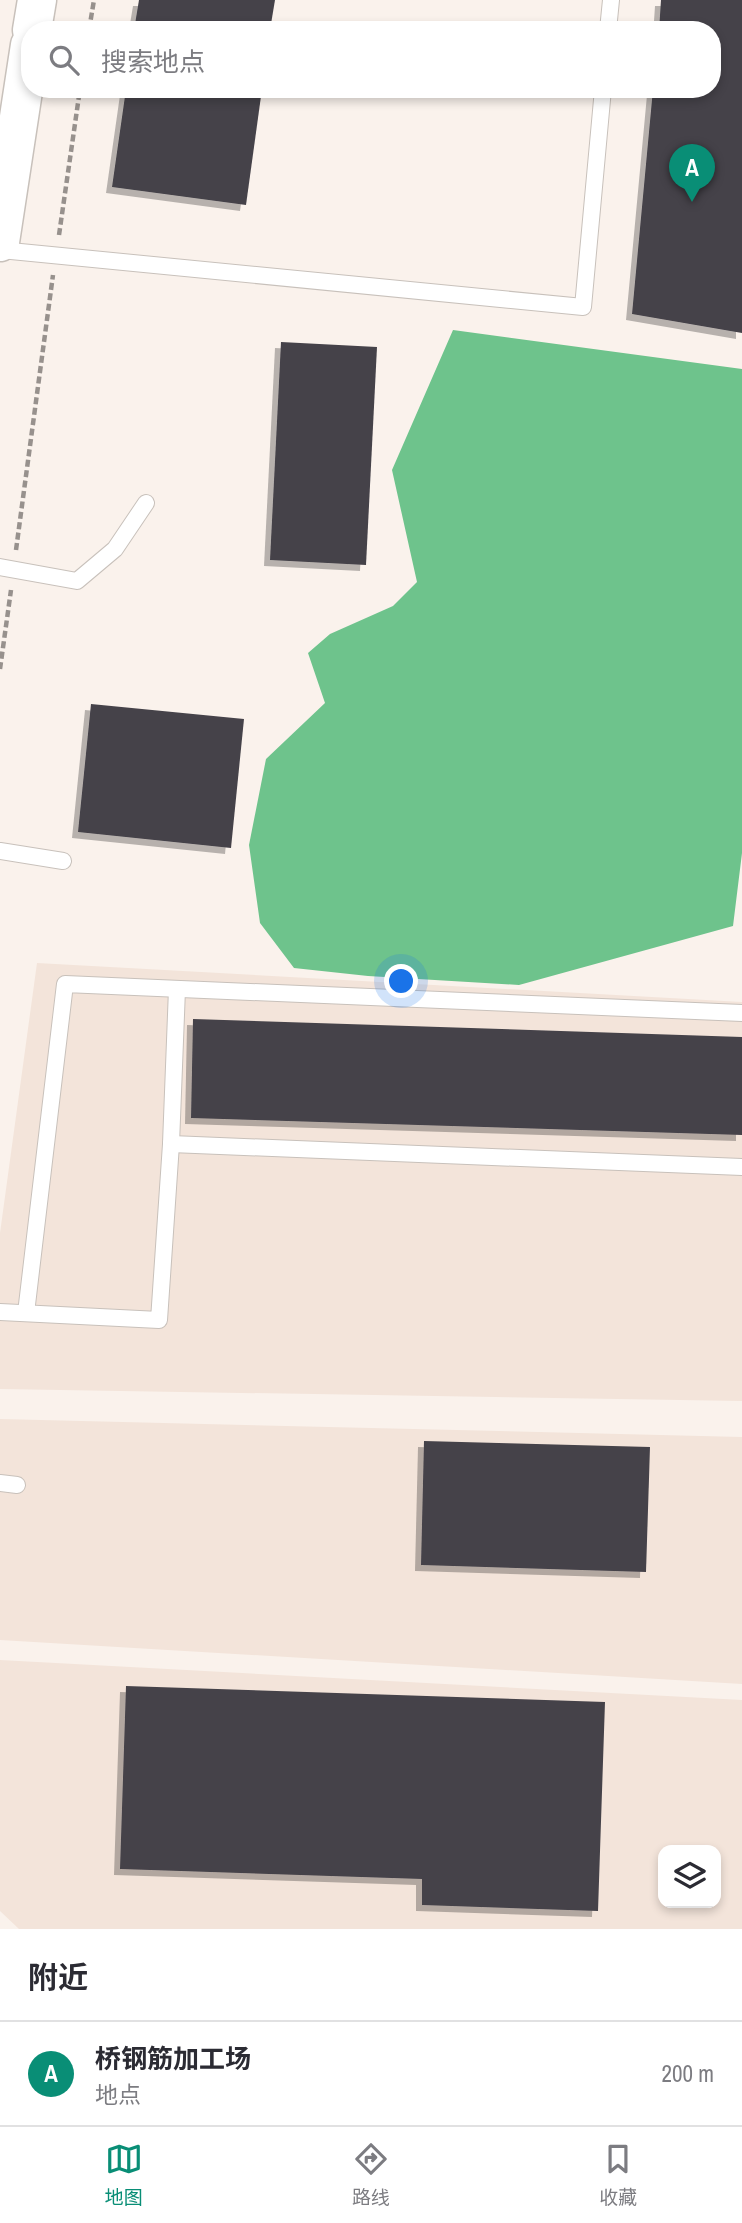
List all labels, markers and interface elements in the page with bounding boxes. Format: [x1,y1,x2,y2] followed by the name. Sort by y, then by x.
[21,21,721,98] search box
[45,41,83,79] icon: search
[101,44,205,79] text: 搜索地点
[669,144,715,202] pin: A
[384,964,418,998] your location
[658,1845,721,1908] map controls
[658,1845,721,1908] button: layers
[28,1957,88,1997] text: 附近
[95,2041,251,2076] text: 桥钢筋加工场
[44,2058,58,2089] text: A
[662,2058,714,2089] text: 200 m
[95,2079,141,2110] text: 地点
[105,2140,143,2210] tab: 地图
[352,2140,390,2210] tab: 路线
[599,2140,637,2210] tab: 收藏

